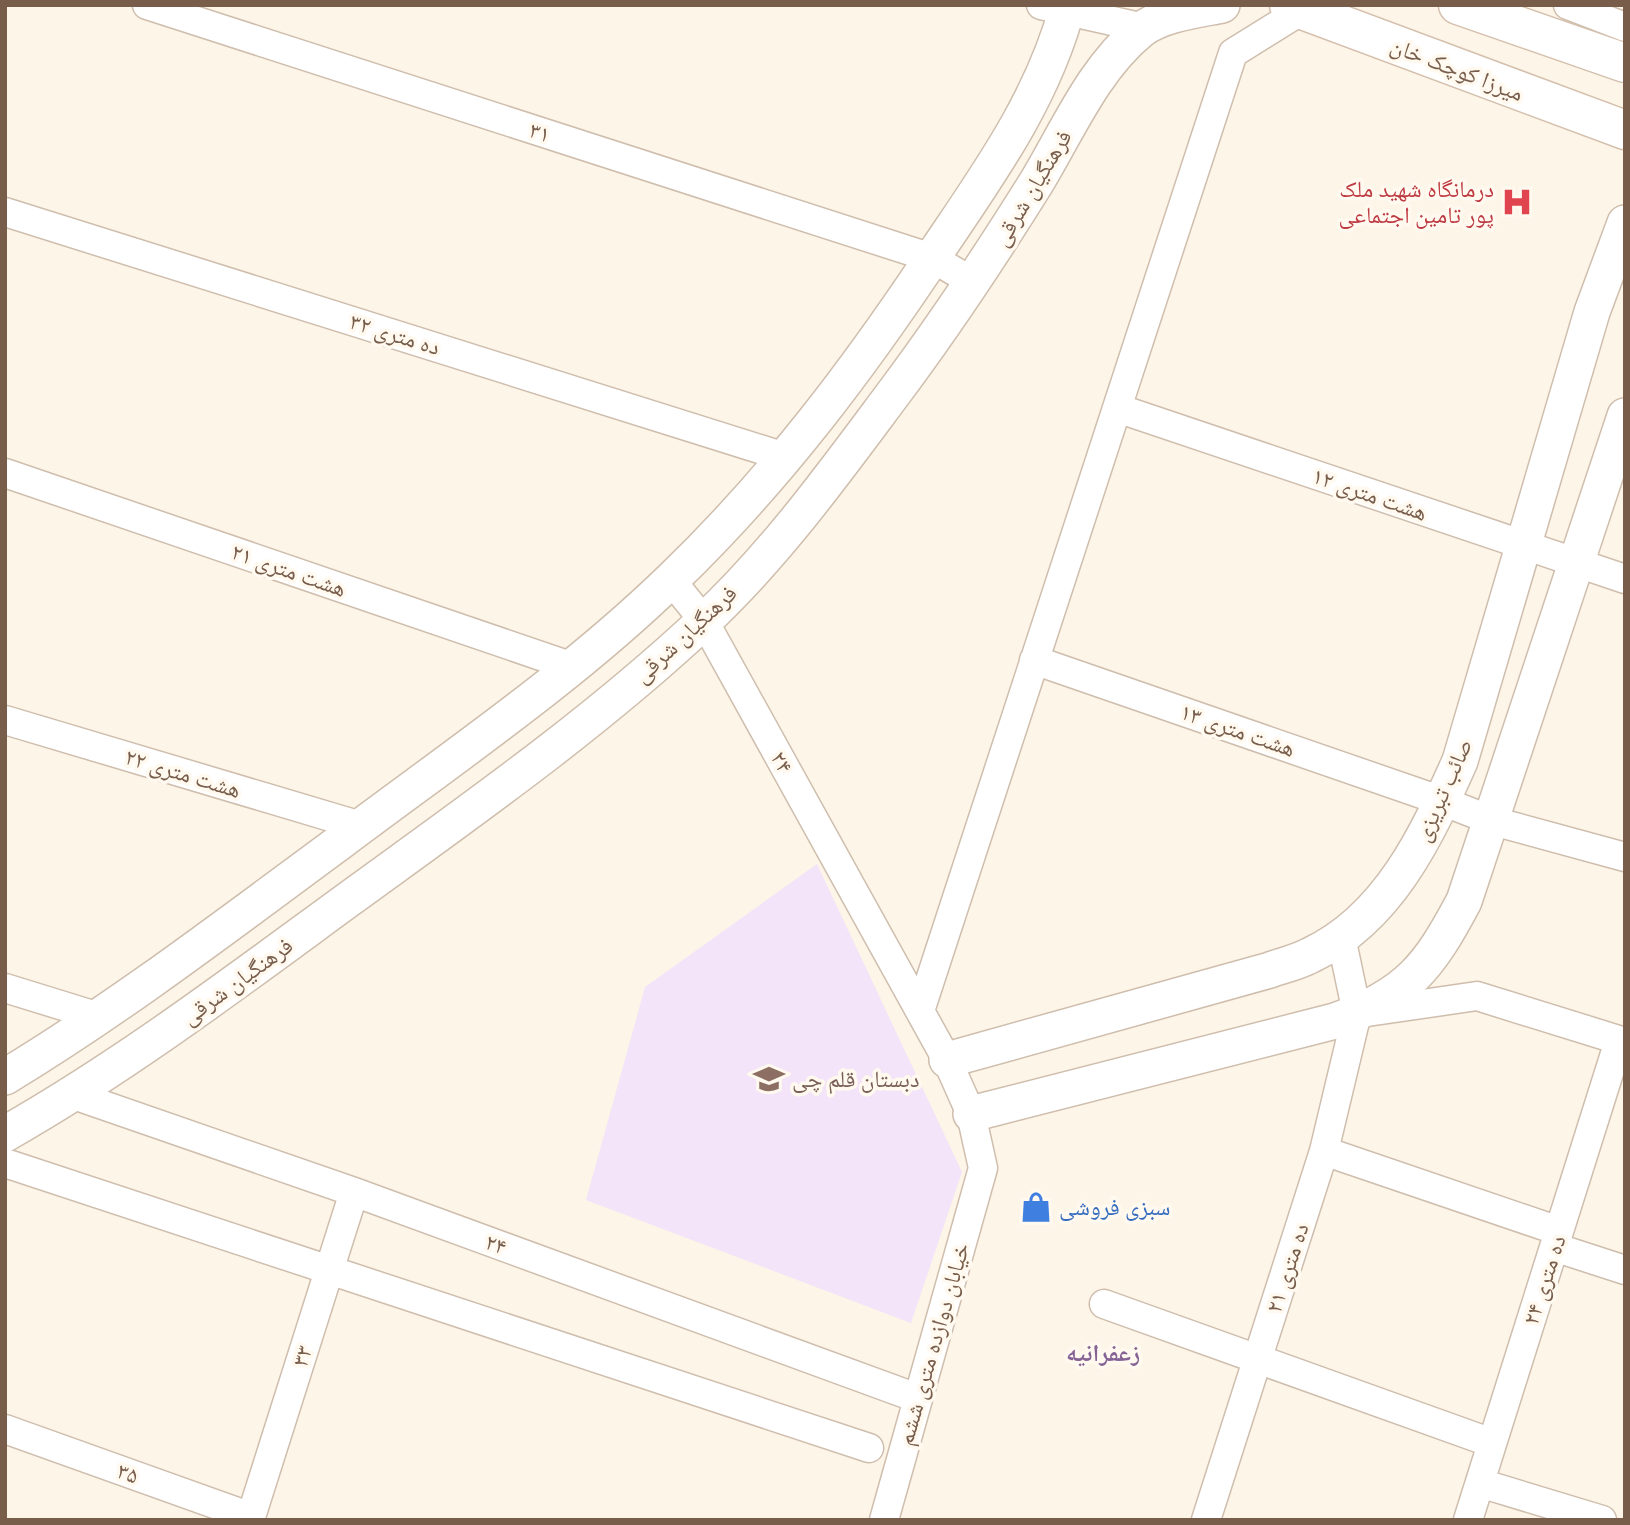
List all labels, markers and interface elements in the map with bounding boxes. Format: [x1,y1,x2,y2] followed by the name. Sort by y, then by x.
[1387,32,1527,107] street label: میرزا کوچک خان
[526,116,554,149] street label: ۳۱
[987,125,1078,251] street label: فرهنگیان شرقی
[1338,176,1494,229] place label: درمانگاه شهید ملک پور تامین اجتماعی
[1500,185,1534,219] hospital icon: درمانگاه شهید ملک پور تامین اجتماعی
[347,308,443,361] street label: ده متری ۳۲
[1309,462,1431,527] street label: هشت متری ۱۲
[228,538,350,603] street label: هشت متری ۲۱
[628,580,742,689] street label: فرهنگیان شرقی
[1177,698,1299,763] street label: هشت متری ۱۳
[1409,735,1478,846] street label: صائب تبریزی
[122,743,244,804] street label: هشت متری ۲۲
[765,747,798,778] street label: ۲۴
[176,932,298,1031] street label: فرهنگیان شرقی
[752,1062,786,1096] school or university icon: دبستان قلم چی
[792,1066,919,1095] place label: دبستان قلم چی
[1019,1190,1053,1224] shop icon: سبزی فروشی
[1059,1194,1170,1221] place label: سبزی فروشی
[1260,1220,1315,1316] street label: ده متری ۲۱
[482,1228,510,1261] street label: ۲۴
[1517,1232,1572,1328] street label: ده متری ۲۴
[892,1240,977,1449] street label: خیابان دوازده متری ششم
[1066,1339,1140,1367] district label: زعفرانیه
[286,1342,319,1370] street label: ۳۳
[114,1457,142,1490] street label: ۳۵

